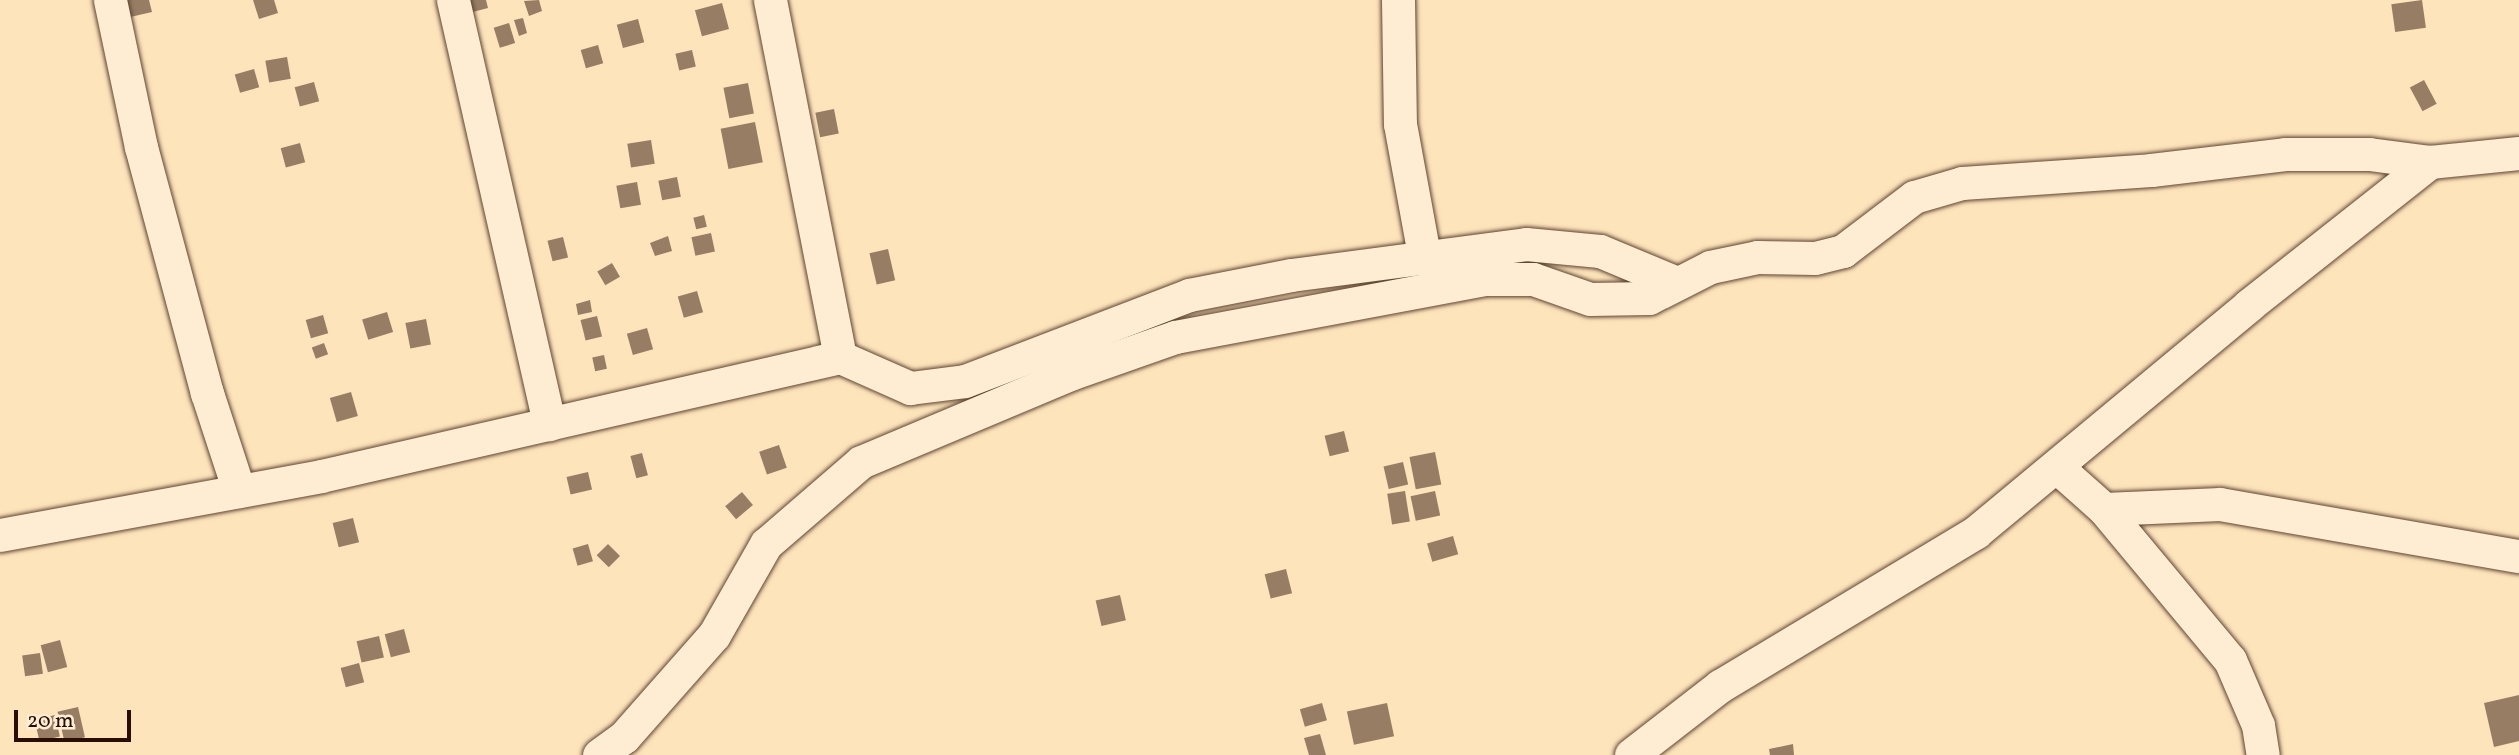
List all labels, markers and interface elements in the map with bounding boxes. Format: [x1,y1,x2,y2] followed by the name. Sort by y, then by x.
[18,696,135,740] scale bar
[27,707,73,736] text: 20 m

